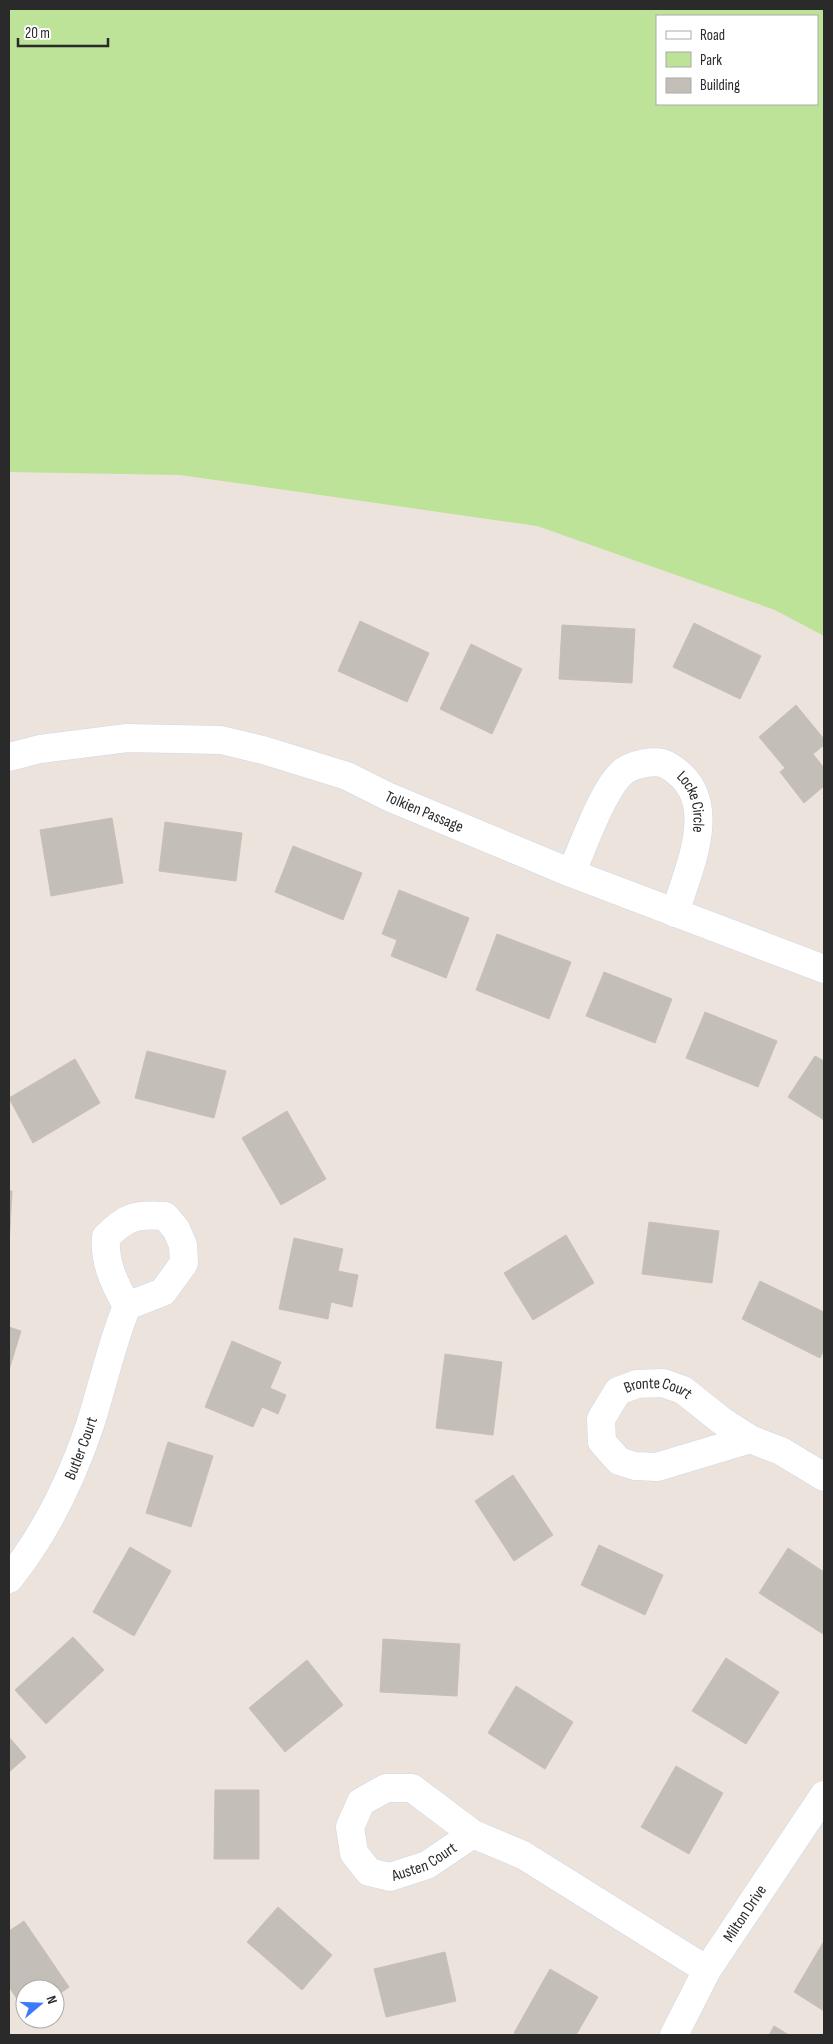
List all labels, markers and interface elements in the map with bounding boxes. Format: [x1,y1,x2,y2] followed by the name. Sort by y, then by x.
[18,15,108,47] scale bar
[656,15,818,105] legend
[25,24,50,43] text: 20 m
[700,26,725,45] text: Road
[700,51,722,70] text: Park
[700,76,740,95] text: Building
[673,767,708,834] street label: Locke Circle
[382,787,466,836] street label: Tolkien Passage
[621,1374,696,1403] street label: Bronte Court
[60,1414,102,1483] street label: Butler Court
[388,1838,461,1886] street label: Austen Court
[719,1881,771,1945] street label: Milton Drive
[15,1979,65,2029] north arrow
[43,1994,61,2006] text: N

